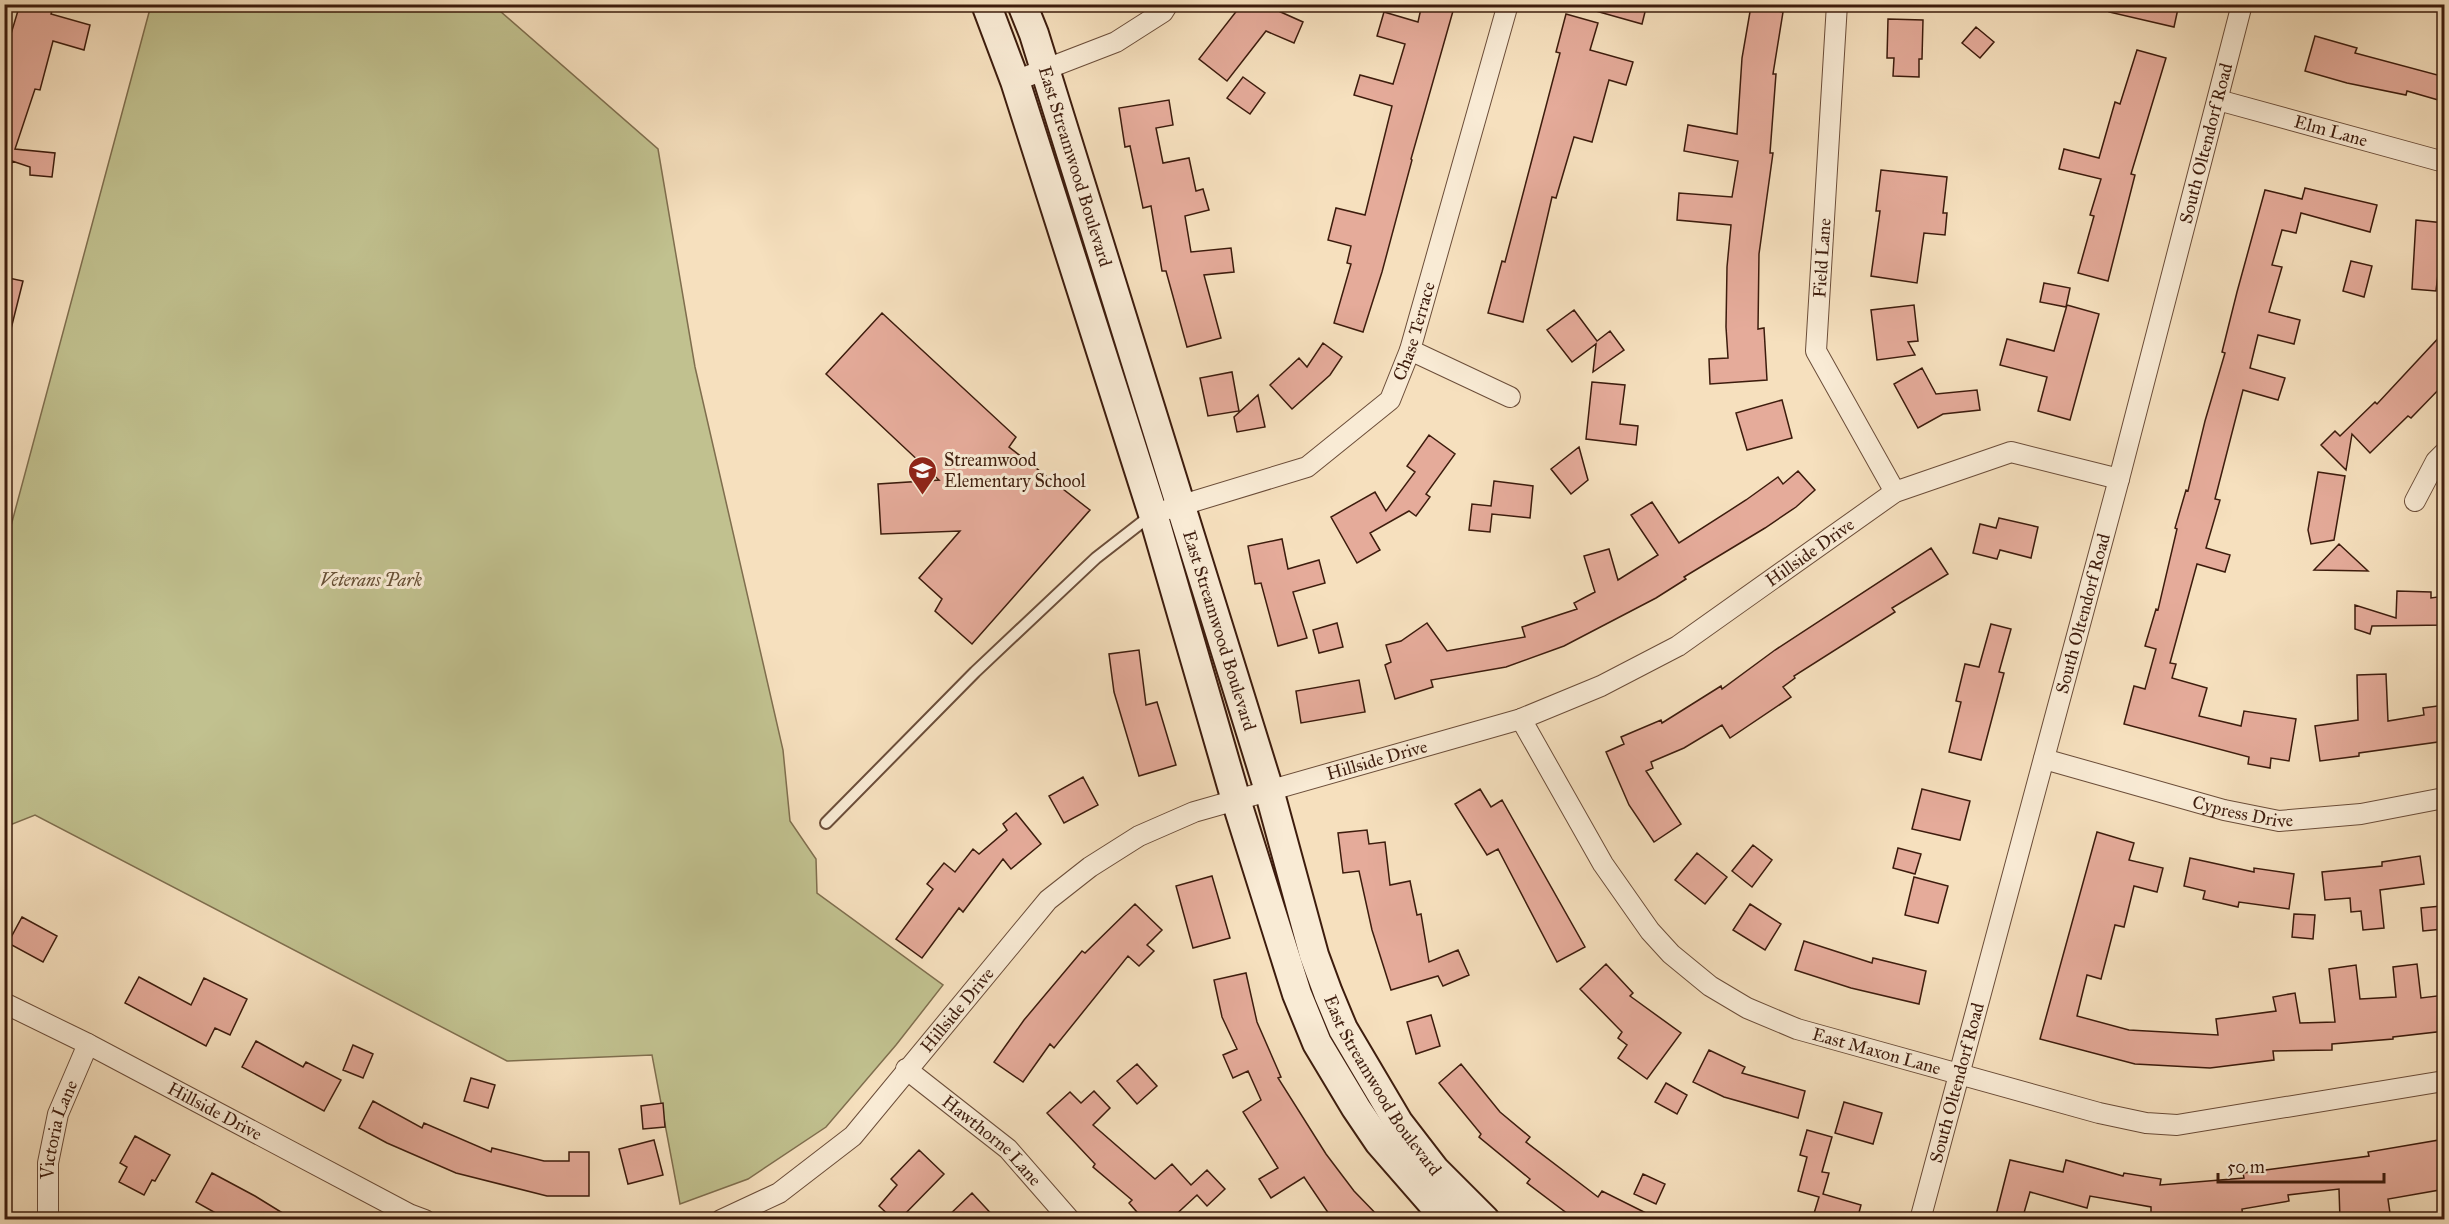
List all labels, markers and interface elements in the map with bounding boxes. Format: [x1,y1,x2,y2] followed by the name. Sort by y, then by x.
[2175,61,2237,226] street label: South Oltendorf Road
[1034,64,1117,269] street label: East Streamwood Boulevard
[2292,110,2370,151] street label: Elm Lane
[1808,217,1836,299] street label: Field Lane
[1388,279,1440,384] street label: Chase Terrace
[944,449,1086,492] place label: Streamwood Elementary School
[907,454,939,496] school or university icon: Streamwood Elementary School
[1761,513,1859,591] street label: Hillside Drive
[1178,528,1261,733] street label: East Streamwood Boulevard
[2051,531,2115,696] street label: South Oltendorf Road
[320,569,422,591] park label: Veterans Park
[1324,735,1430,785] street label: Hillside Drive
[2190,791,2294,832] street label: Cypress Drive
[916,963,999,1057] street label: Hillside Drive
[1319,992,1446,1180] street label: East Streamwood Boulevard
[1925,1000,1989,1165] street label: South Oltendorf Road
[1810,1023,1943,1079] street label: East Maxon Lane
[37,1077,82,1180] street label: Victoria Lane
[164,1077,266,1145] street label: Hillside Drive
[938,1090,1046,1191] street label: Hawthorne Lane
[2218,1146,2384,1184] scale bar
[2227,1156,2265,1178] text: 50 m

